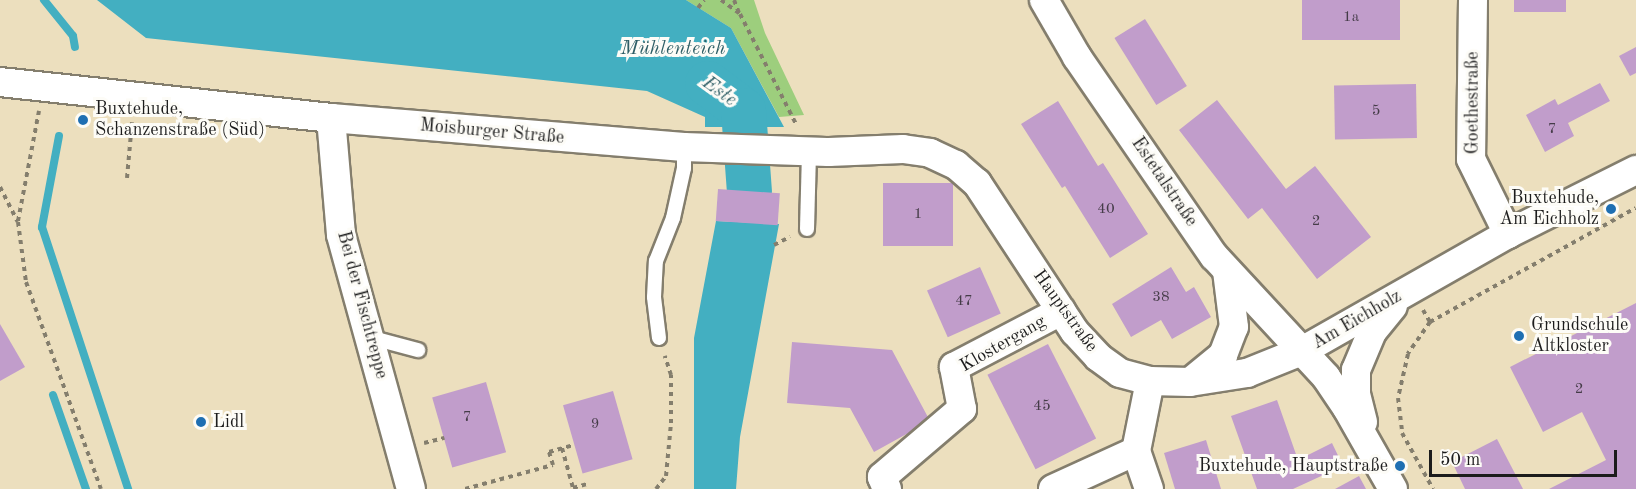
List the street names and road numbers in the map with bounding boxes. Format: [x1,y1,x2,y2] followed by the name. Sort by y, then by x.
[1462,52,1484,154] street label: Goethestraße
[419,115,565,149] street label: Moisburger Straße
[1126,133,1202,231] street label: Estetalstraße
[332,229,392,381] street label: Bei der Fischtreppe
[1028,266,1102,356] street label: Hauptstraße
[1309,286,1405,354] street label: Am Eichholz
[956,311,1050,377] street label: Klostergang

